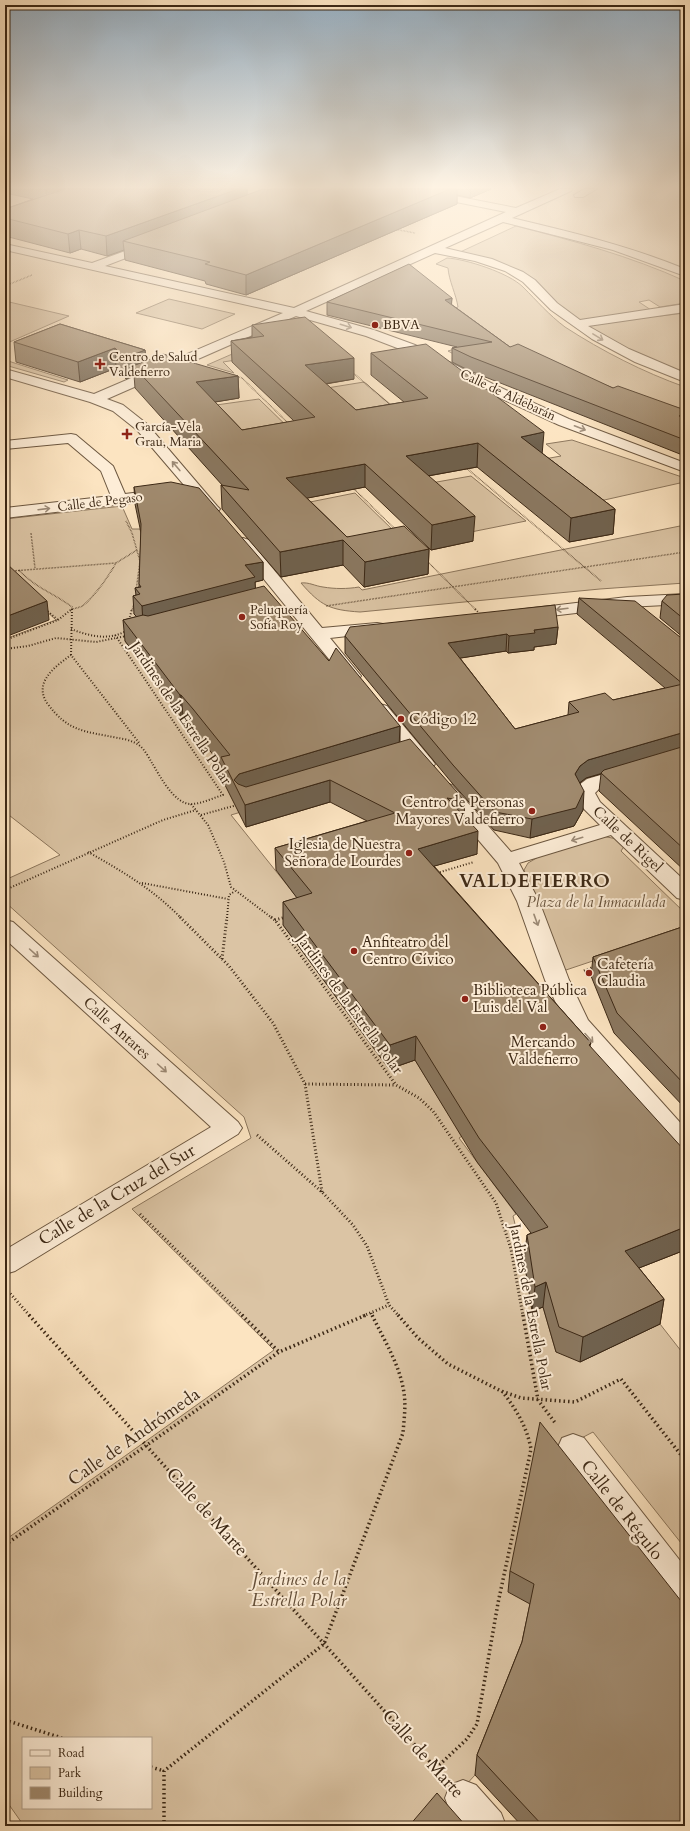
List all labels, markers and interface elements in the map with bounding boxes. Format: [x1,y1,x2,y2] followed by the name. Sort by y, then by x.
[383,316,420,334] place label: BBVA
[370,320,380,330] marker: BBVA
[339,323,352,330] one-way arrow
[592,334,604,342] one-way arrow
[109,348,197,381] place label: Centro de Salud Valdefierro
[94,358,106,370] marker: Centro de Salud Valdefierro
[457,365,559,425] street label: Calle de Aldebarán
[135,418,202,451] place label: García-Vela Grau, Maria
[574,425,586,432] one-way arrow
[122,429,132,439] marker: García-Vela Grau, Maria
[171,460,180,471] one-way arrow
[56,488,144,516] street label: Calle de Pegaso
[37,505,50,513] one-way arrow
[250,601,308,634] place label: Peluquería Sofía Roy
[556,605,569,613] one-way arrow
[237,612,247,622] marker: Peluquería Sofía Roy
[124,636,237,789] street label: Jardines de la Estrella Polar
[409,709,477,729] place label: Código 12
[396,714,406,724] marker: Código 12
[396,792,524,829] place label: Centro de Personas Mayores Valdefierro
[589,801,667,877] street label: Calle de Rigel
[527,806,537,816] marker: Centro de Personas Mayores Valdefierro
[285,834,402,871] place label: Iglesia de Nuestra Señora de Lourdes
[570,836,583,843] one-way arrow
[404,848,414,858] marker: Iglesia de Nuestra Señora de Lourdes
[459,868,611,894] district label: VALDEFIERRO
[527,892,666,912] park label: Plaza de la Inmaculada
[532,914,540,926] one-way arrow
[291,928,408,1079] street label: Jardines de la Estrella Polar
[362,932,454,969] place label: Anfiteatro del Centro Cívico
[349,946,359,956] marker: Anfiteatro del Centro Cívico
[29,949,39,958] one-way arrow
[597,954,655,991] place label: Cafetería Claudia
[584,968,594,978] marker: Cafetería Claudia
[473,980,588,1017] place label: Biblioteca Pública Luis del Val
[79,992,155,1064] street label: Calle Antares
[460,994,470,1004] marker: Biblioteca Pública Luis del Val
[538,1022,548,1032] marker: Mercando Valdefierro
[508,1032,578,1069] place label: Mercando Valdefierro
[584,1033,594,1043] one-way arrow
[157,1063,167,1073] one-way arrow
[34,1138,201,1252] street label: Calle de la Cruz del Sur
[505,1220,557,1392] street label: Jardines de la Estrella Polar
[63,1382,205,1492] street label: Calle de Andrómeda
[575,1455,669,1566] street label: Calle de Régulo
[160,1462,254,1562] street label: Calle de Marte
[248,1567,348,1613] park label: Jardines de la Estrella Polar
[376,1704,470,1804] street label: Calle de Marte
[22,1737,152,1809] legend
[58,1745,85,1761] text: Road
[58,1765,82,1781] text: Park
[58,1785,103,1801] text: Building

